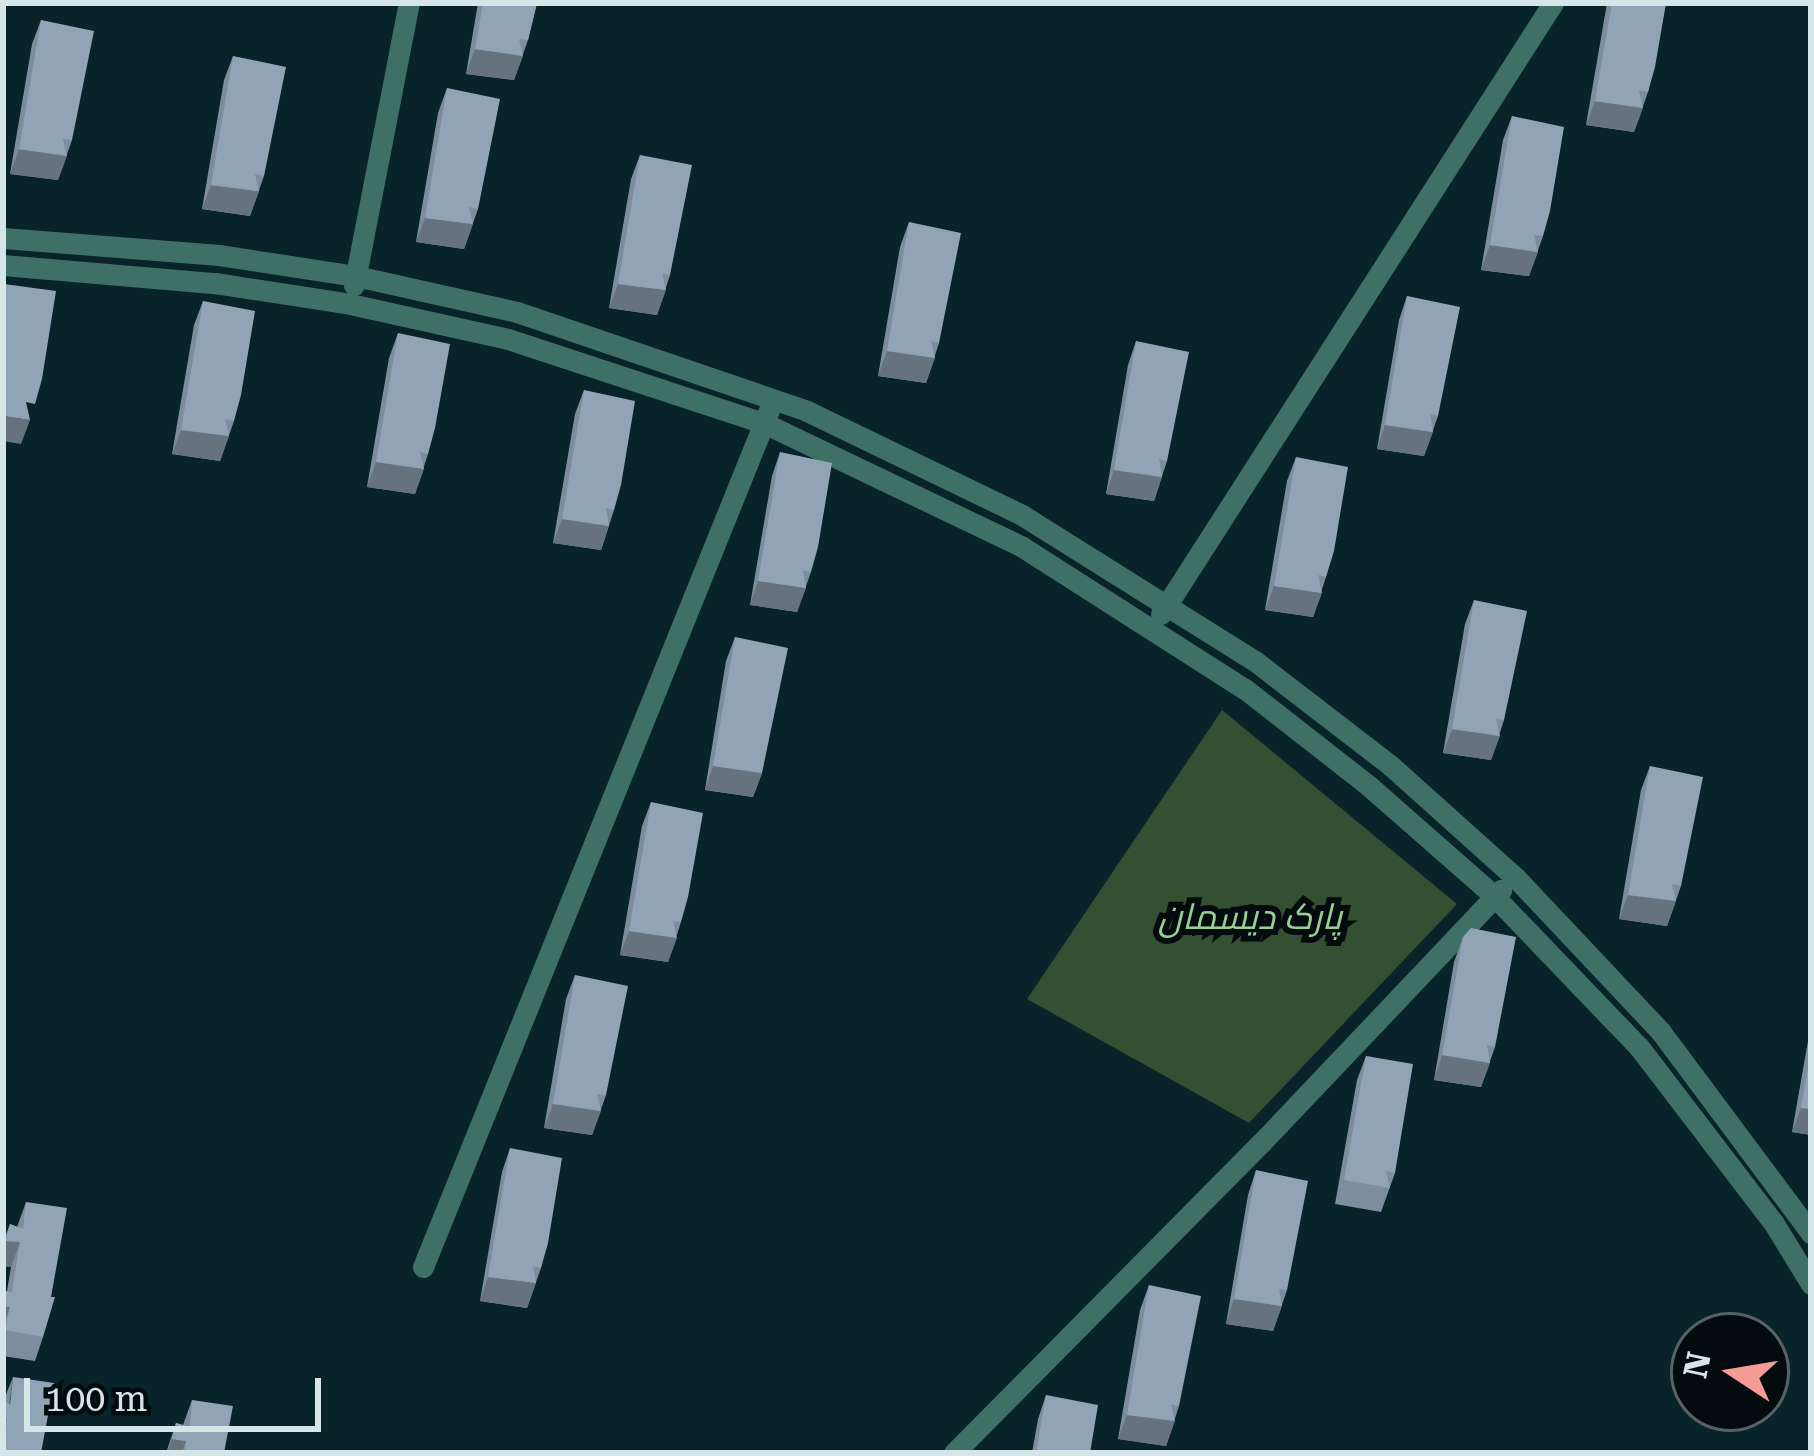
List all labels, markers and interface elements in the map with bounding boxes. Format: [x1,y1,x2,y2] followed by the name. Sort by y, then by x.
[1158,896,1342,940] park label: پارک دیسمان
[1670,1312,1790,1432] north arrow
[1676,1349,1719,1382] text: N
[30,1354,327,1428] scale bar
[45,1378,147,1420] text: 100 m

